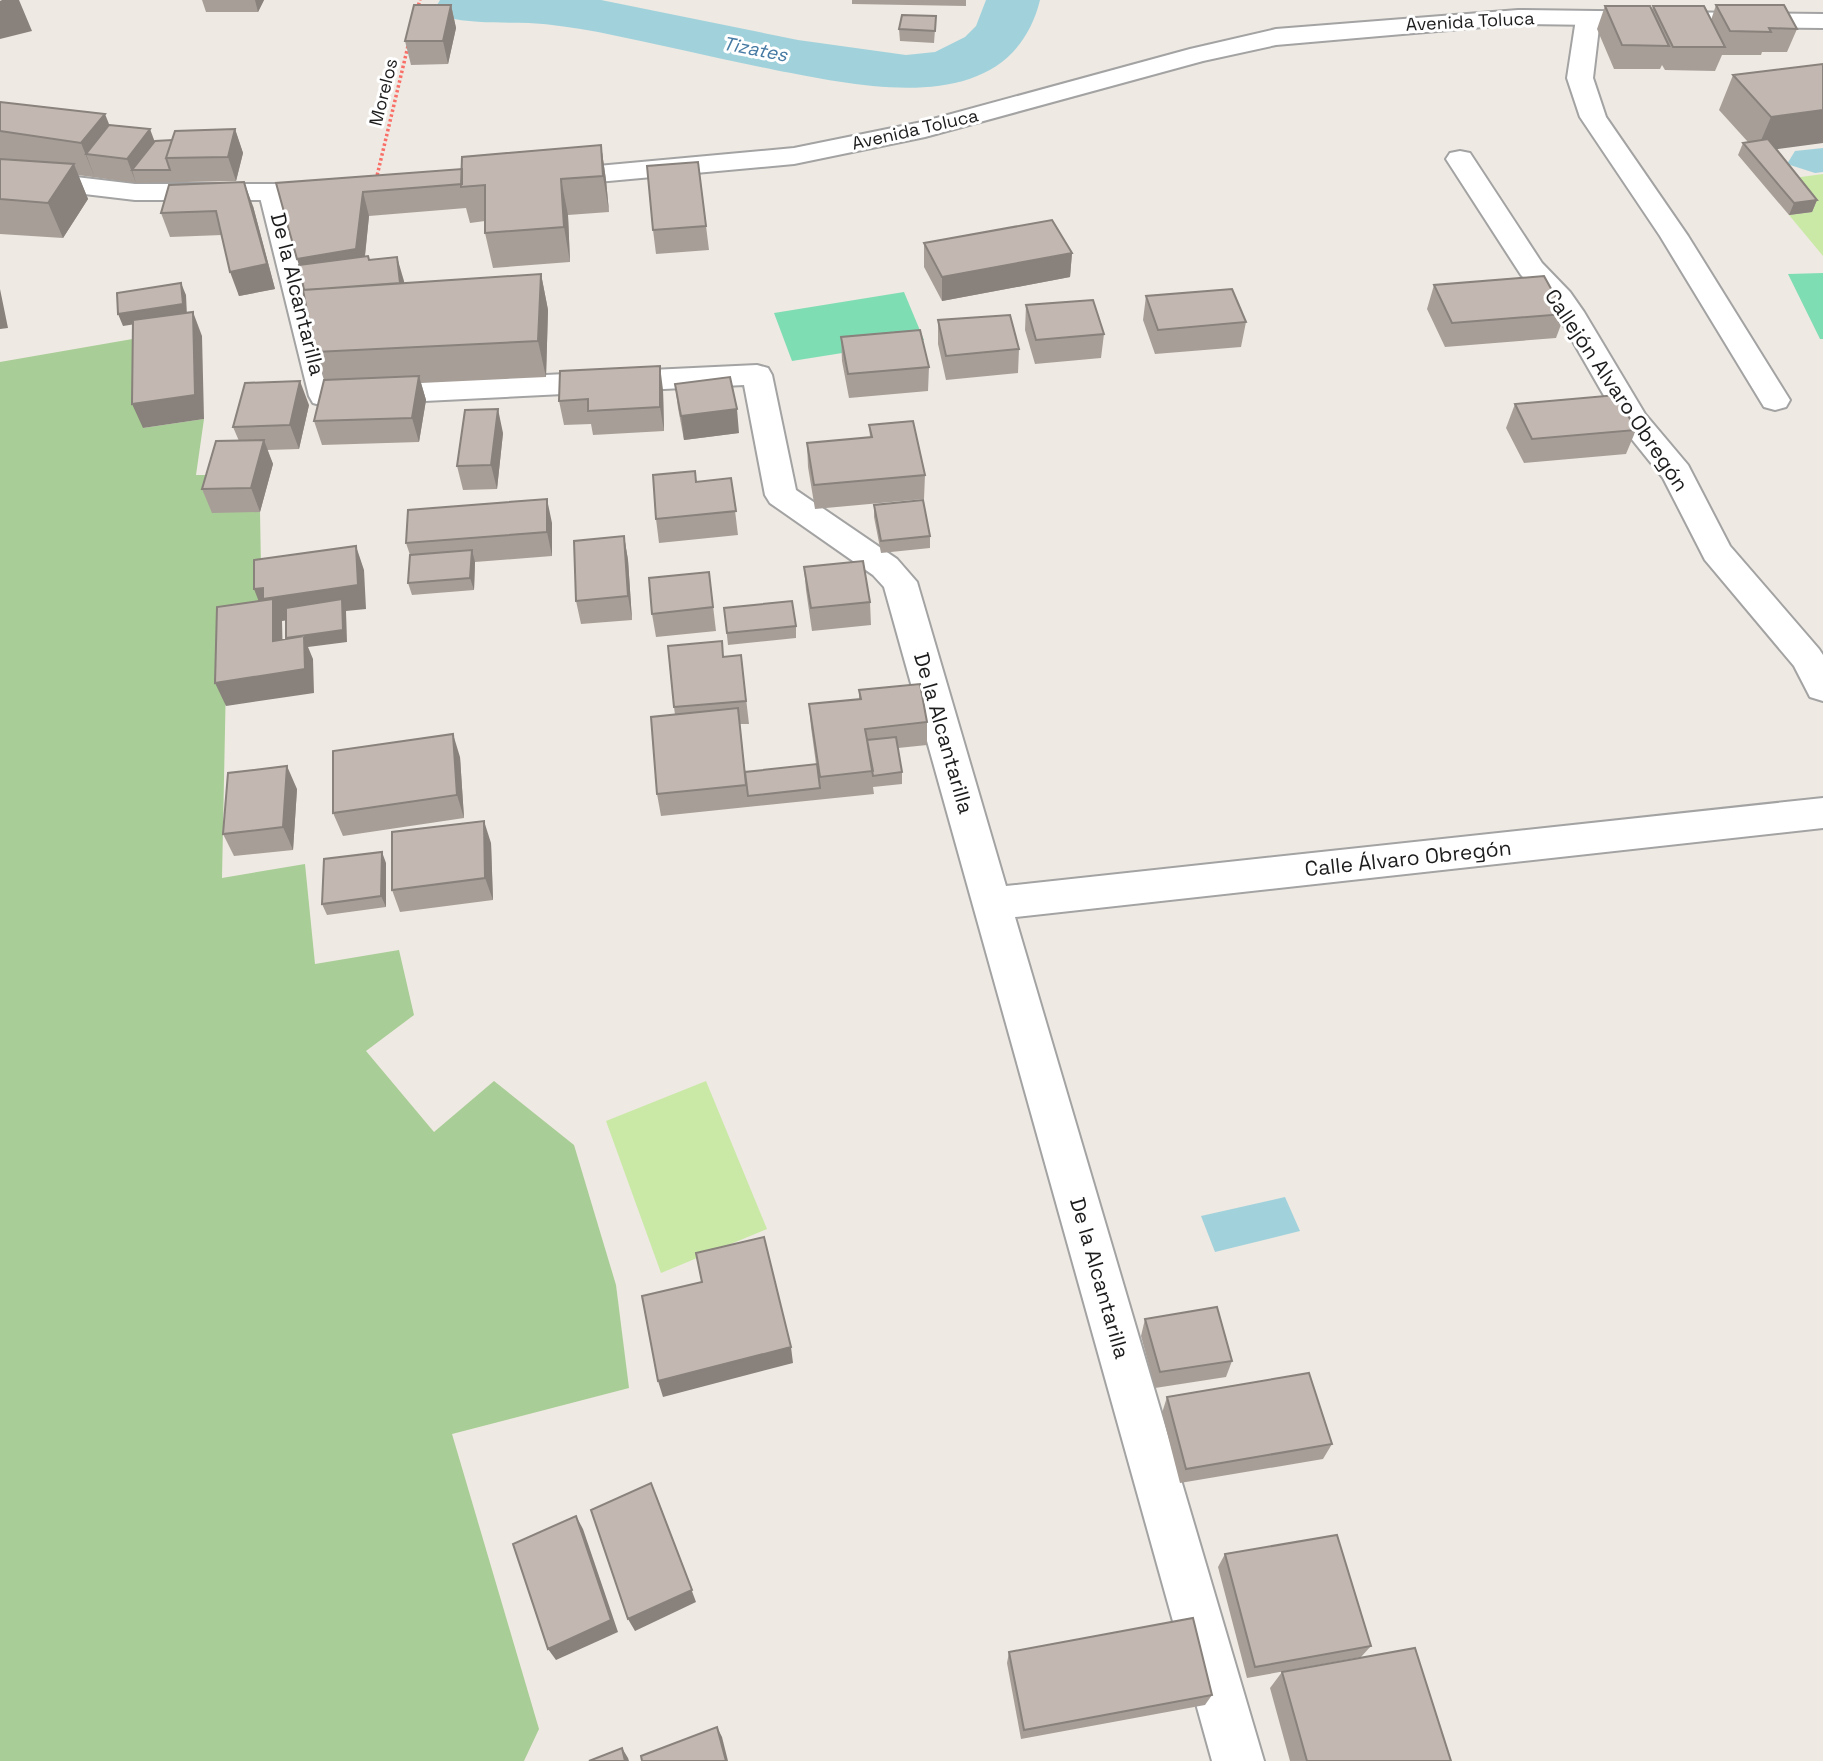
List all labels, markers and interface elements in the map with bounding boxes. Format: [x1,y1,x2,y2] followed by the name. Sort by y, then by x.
[1405,6,1535,36] street label: Avenida Toluca
[720,30,790,68] water label: Tizates
[364,56,402,128] street label: Morelos
[850,103,980,155] street label: Avenida Toluca
[265,210,331,378] street label: De la Alcantarilla
[1539,284,1695,496] street label: Callejón Alvaro Obregón
[908,649,980,817] street label: De la Alcantarilla
[1303,834,1513,882] street label: Calle Álvaro Obregón
[1064,1194,1136,1362] street label: De la Alcantarilla

